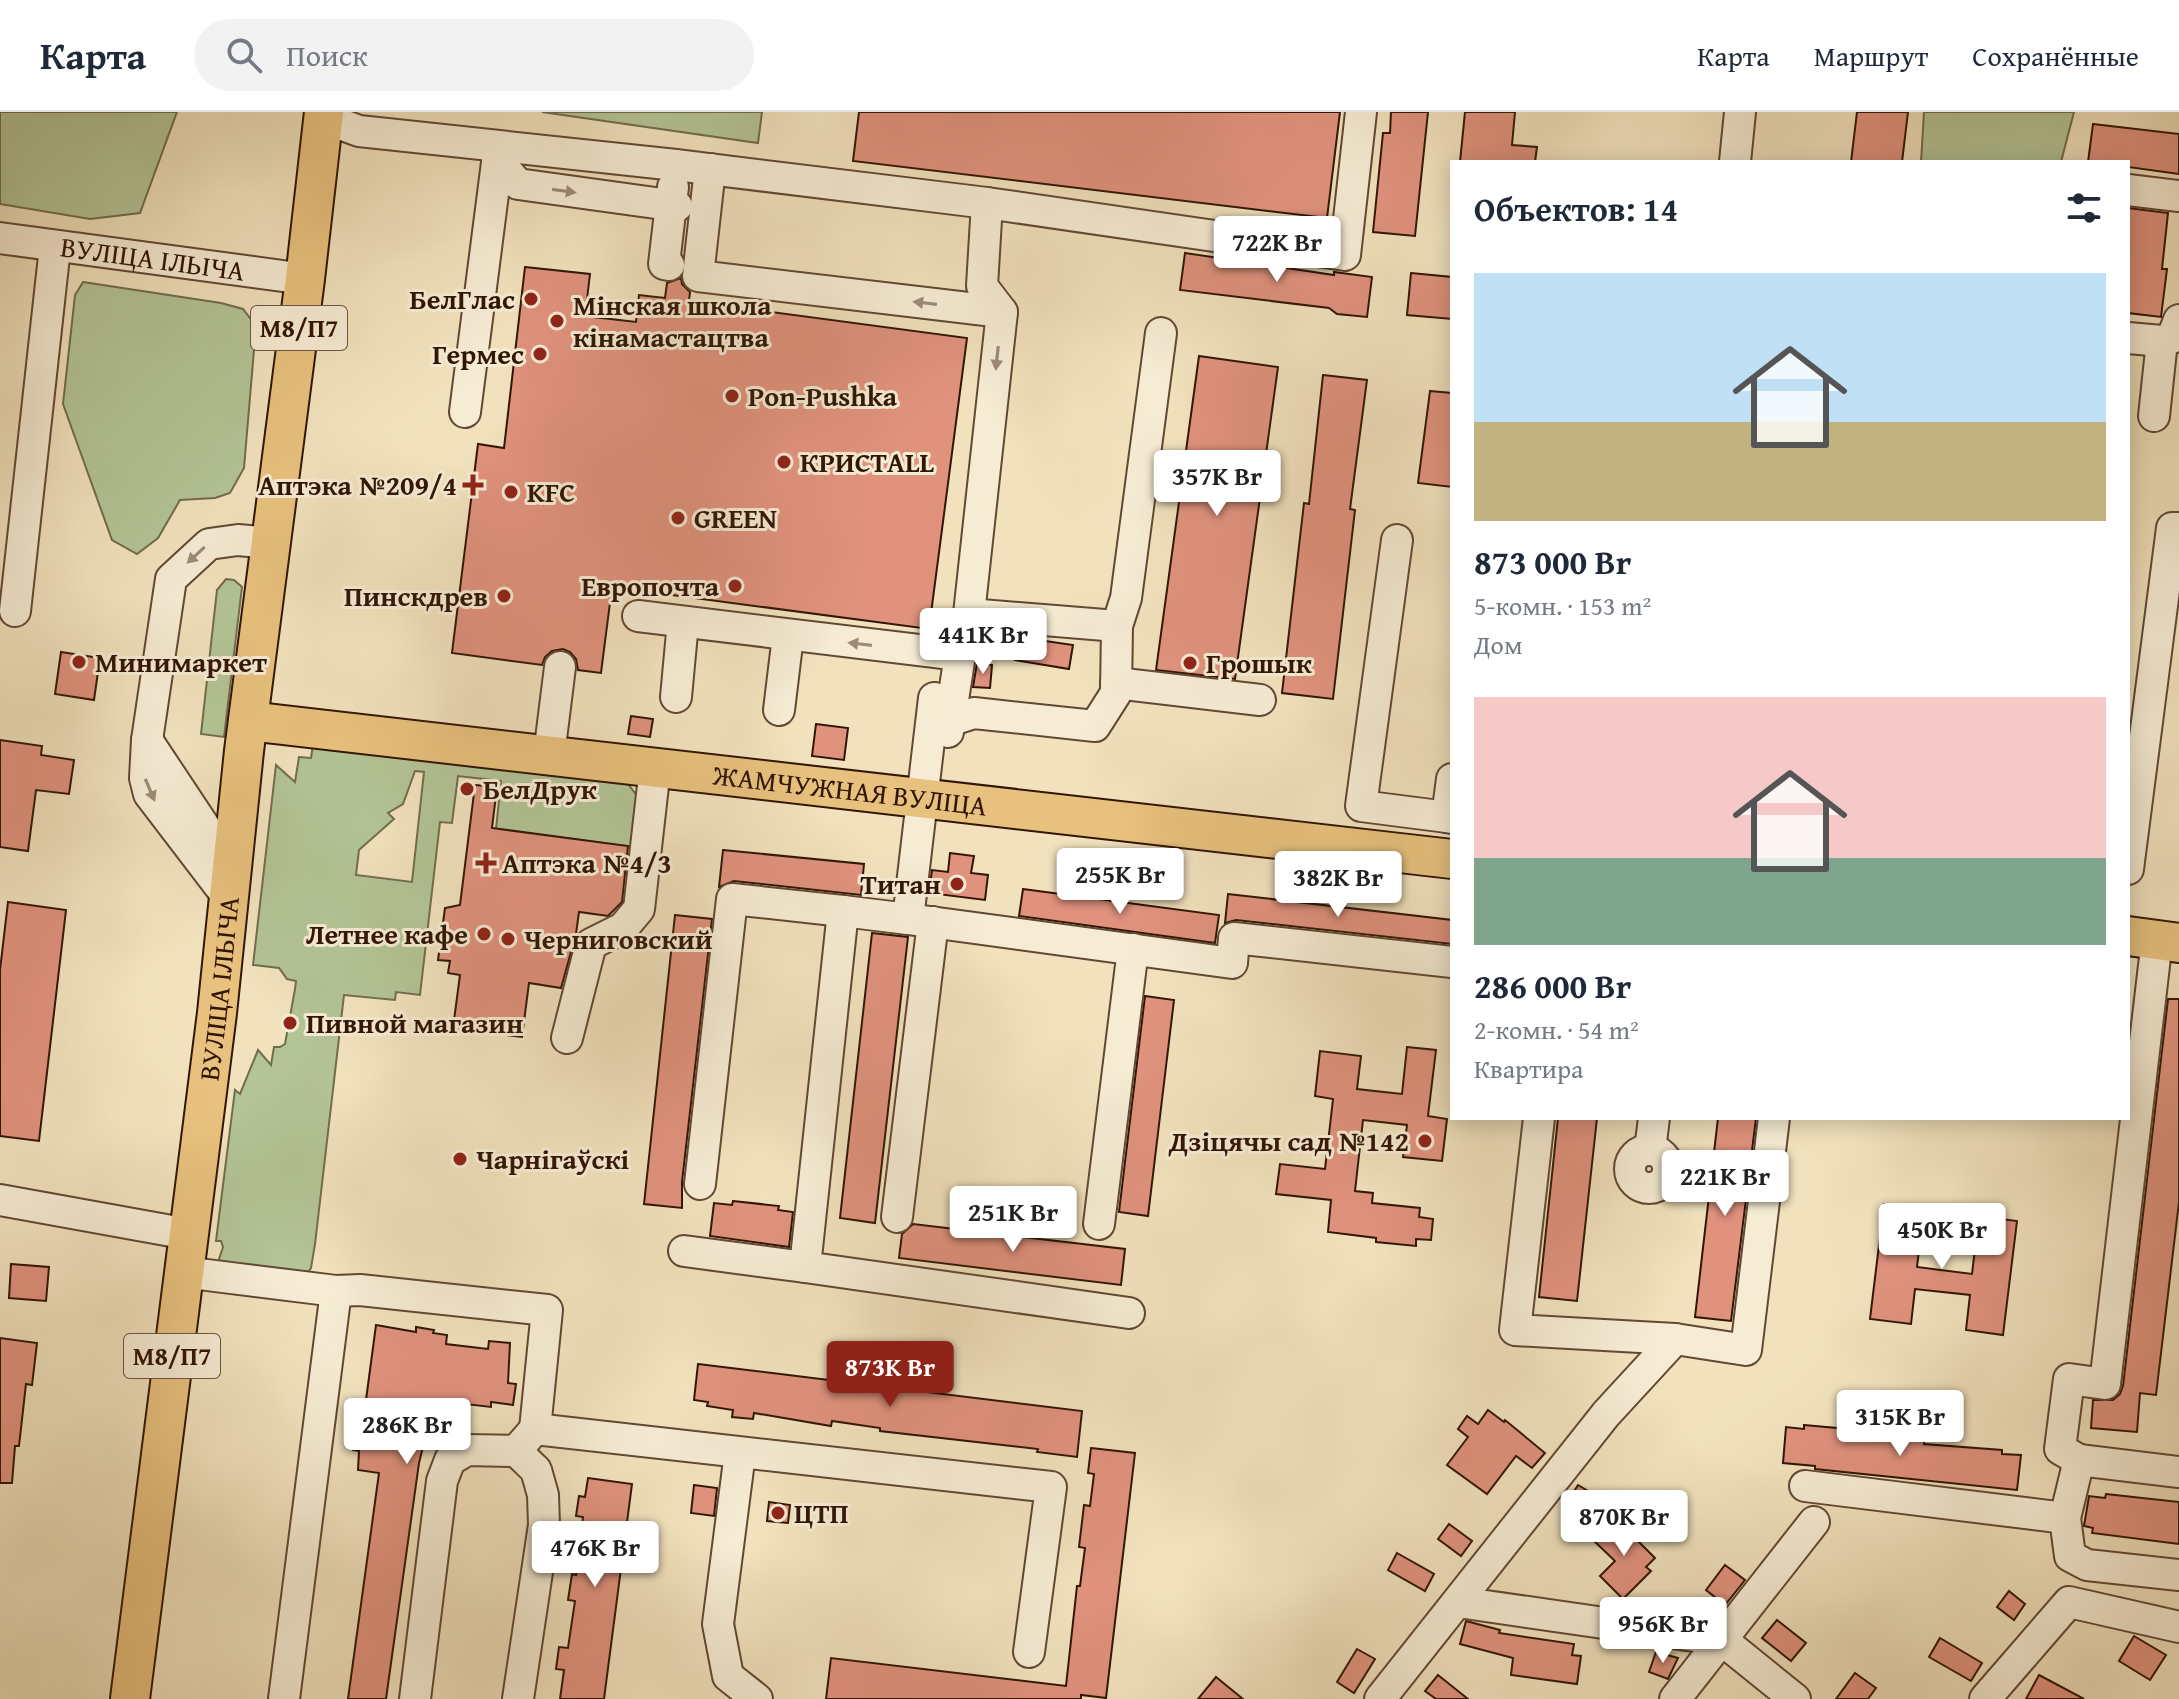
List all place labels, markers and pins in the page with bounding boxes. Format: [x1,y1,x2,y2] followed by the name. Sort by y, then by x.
[1203,216,1351,284] pin: 722K Br
[409,278,515,319] place label: БелГлас
[573,284,772,357] place label: Мінская школа кінамастацтва
[522,290,540,308] marker: БелГлас
[548,312,566,330] marker: Мінская школа кінамастацтва
[432,333,524,374] place label: Гермес
[531,345,549,363] marker: Гермес
[748,375,898,416] place label: Pon-Pushka
[723,387,741,405] marker: Pon-Pushka
[800,441,934,482] place label: КРИСТАLL
[1143,450,1291,518] pin: 357K Br
[775,453,793,471] marker: КРИСТАLL
[258,464,457,505] place label: Аптэка №209/4
[527,471,575,512] place label: KFC
[464,476,482,494] marker: Аптэка №209/4
[502,483,520,501] marker: KFC
[694,497,777,538] place label: GREEN
[669,509,687,527] marker: GREEN
[581,565,720,606] place label: Европочта
[344,575,488,616] place label: Пинскдрев
[726,577,744,595] marker: Европочта
[495,587,513,605] marker: Пинскдрев
[909,608,1057,676] pin: 441K Br
[95,641,267,682] place label: Минимаркет
[1206,642,1313,683] place label: Грошык
[70,653,88,671] marker: Минимаркет
[1181,654,1199,672] marker: Грошык
[483,768,598,809] place label: БелДрук
[458,780,476,798] marker: БелДрук
[502,842,672,883] place label: Аптэка №4/3
[1046,848,1194,916] pin: 255K Br
[1264,851,1412,919] pin: 382K Br
[477,854,495,872] marker: Аптэка №4/3
[860,863,941,904] place label: Титан
[948,875,966,893] marker: Титан
[306,913,468,954] place label: Летнее кафе
[524,918,712,959] place label: Черниговский
[475,925,493,943] marker: Летнее кафе
[499,930,517,948] marker: Черниговский
[306,1002,523,1043] place label: Пивной магазин
[281,1014,299,1032] marker: Пивной магазин
[1168,1120,1409,1161] place label: Дзіцячы сад №142
[1416,1132,1434,1150] marker: Дзіцячы сад №142
[476,1138,630,1179] place label: Чарнігаўскі
[451,1150,469,1168] marker: Чарнігаўскі
[1651,1150,1799,1218] pin: 221K Br
[939,1186,1087,1254] pin: 251K Br
[1868,1203,2016,1271] pin: 450K Br
[816,1341,964,1409] pin: 873K Br
[1826,1390,1974,1458] pin: 315K Br
[333,1398,481,1466] pin: 286K Br
[1550,1490,1698,1558] pin: 870K Br
[794,1492,849,1533] place label: ЦТП
[769,1504,787,1522] marker: ЦТП
[521,1521,669,1589] pin: 476K Br
[1589,1597,1737,1665] pin: 956K Br

